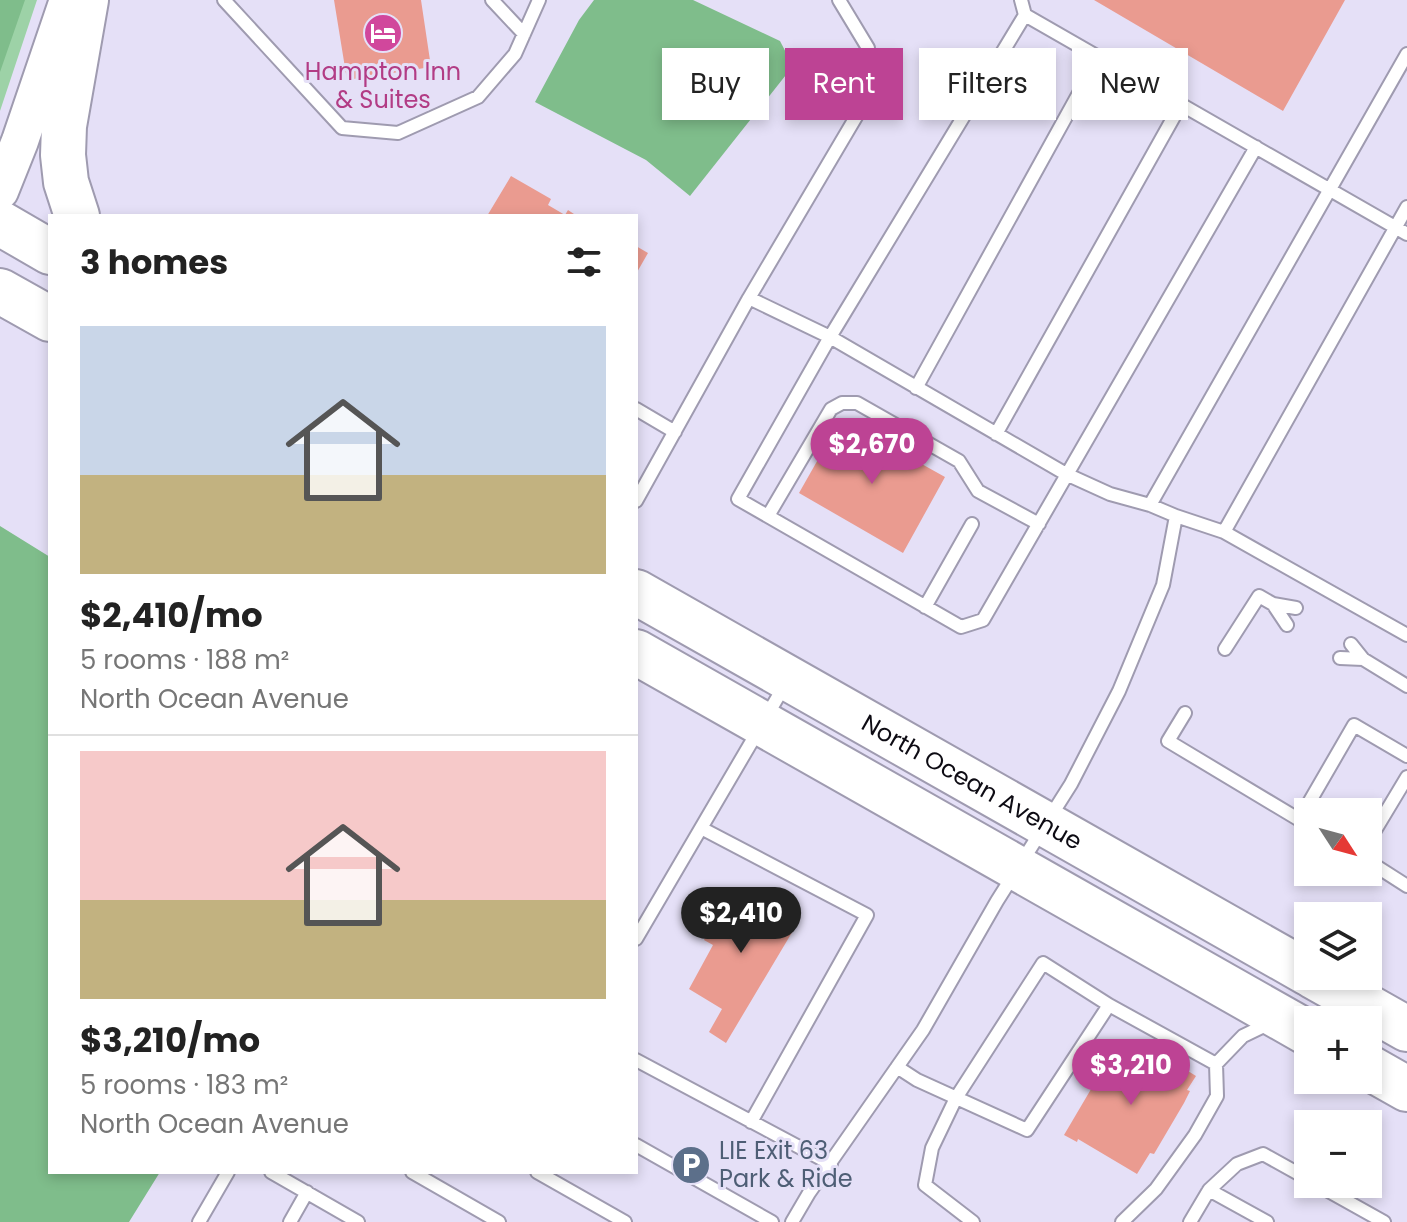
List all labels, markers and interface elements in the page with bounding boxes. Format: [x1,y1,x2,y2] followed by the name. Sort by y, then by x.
[362,12,404,54] hotel icon: Hampton Inn & Suites
[662,48,769,120] chip: Buy
[785,48,903,120] chip: Rent
[919,48,1056,120] chip: Filters
[1072,48,1188,120] chip: New
[305,55,461,116] place label: Hampton Inn & Suites
[80,238,228,286] text: 3 homes
[562,240,606,284] icon: filters
[271,378,415,522] icon: home
[807,418,937,486] pin: $2,670
[829,426,915,462] text: $2,670
[80,591,263,639] text: $2,410/mo
[80,642,289,678] text: 5 rooms · 188 m²
[80,681,349,717] text: North Ocean Avenue
[856,706,1088,858] street label: North Ocean Avenue
[1294,798,1382,886] north arrow
[1294,798,1382,1198] map controls
[271,803,415,947] icon: home
[676,887,806,955] pin: $2,410
[699,895,783,931] text: $2,410
[1294,902,1382,990] button: layers
[1294,1006,1382,1094] button: +
[80,1016,260,1064] text: $3,210/mo
[1066,1039,1196,1107] pin: $3,210
[1090,1047,1172,1083] text: $3,210
[80,1067,288,1103] text: 5 rooms · 183 m²
[80,1106,349,1142] text: North Ocean Avenue
[1294,1110,1382,1198] button: −
[719,1134,853,1195] place label: LIE Exit 63 Park & Ride
[670,1144,712,1186] parking icon: LIE Exit 63 Park & Ride

